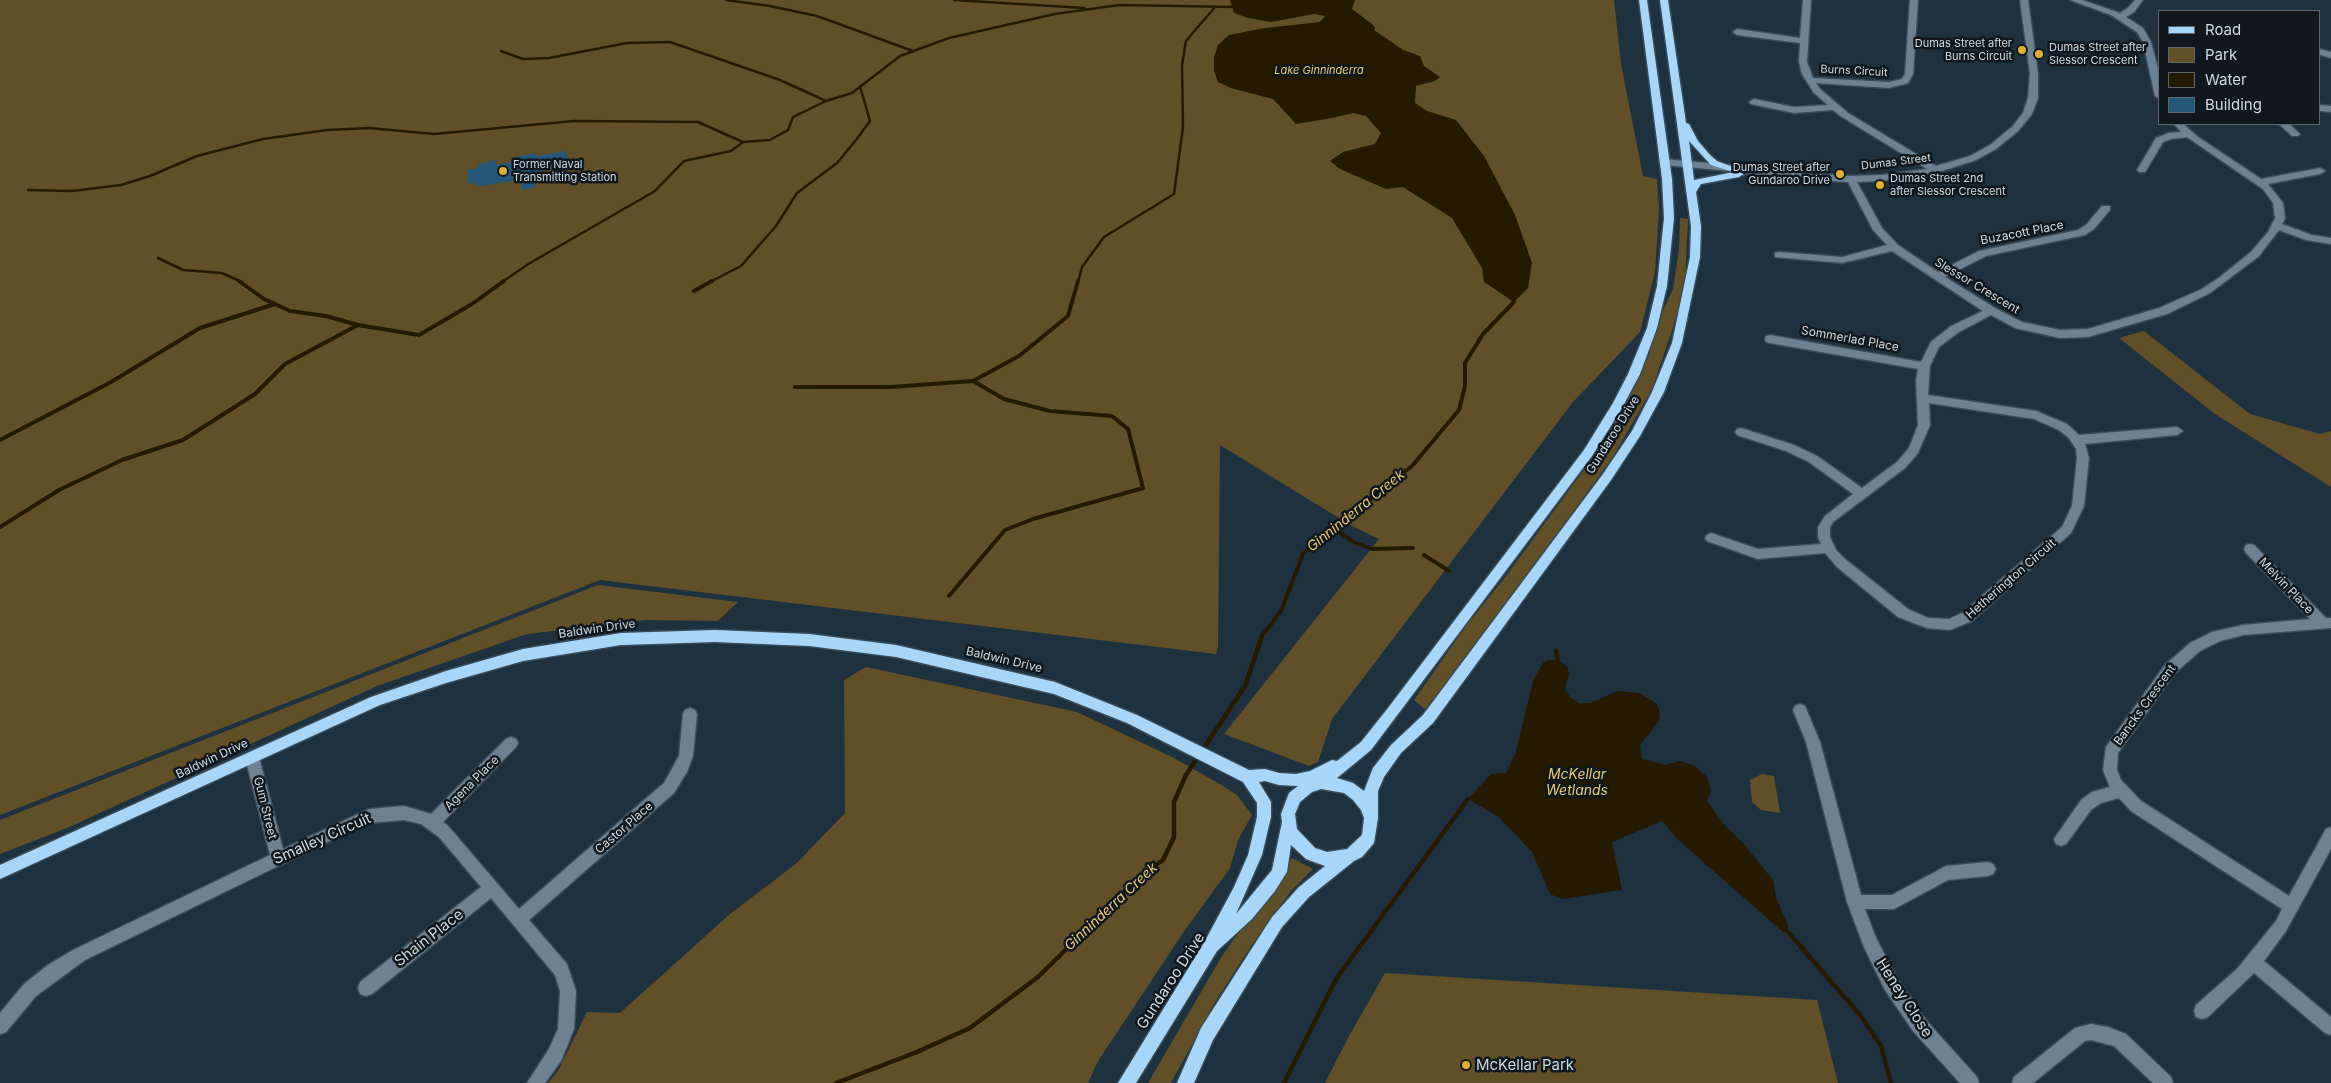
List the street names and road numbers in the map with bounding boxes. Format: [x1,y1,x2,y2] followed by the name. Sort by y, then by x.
[1820,63,1888,79] street label: Burns Circuit
[1860,151,1932,173] street label: Dumas Street
[1979,218,2065,248] street label: Buzacott Place
[1932,255,2022,317] street label: Slessor Crescent
[1800,323,1900,355] street label: Sommerlad Place
[1583,393,1643,477] street label: Gundaroo Drive
[1963,536,2059,622] street label: Hetherington Circuit
[2256,555,2316,617] street label: Melvin Place
[557,616,637,642] street label: Baldwin Drive
[964,644,1044,676] street label: Baldwin Drive
[2111,662,2179,748] street label: Bancks Crescent
[174,736,250,782] street label: Baldwin Drive
[442,753,502,813] street label: Agena Place
[250,775,280,841] street label: Gum Street
[592,799,656,857] street label: Castor Place
[270,809,374,869] street label: Smalley Circuit
[391,905,467,971] street label: Shain Place
[1133,929,1209,1033] street label: Gundaroo Drive
[1872,955,1936,1041] street label: Heney Close

